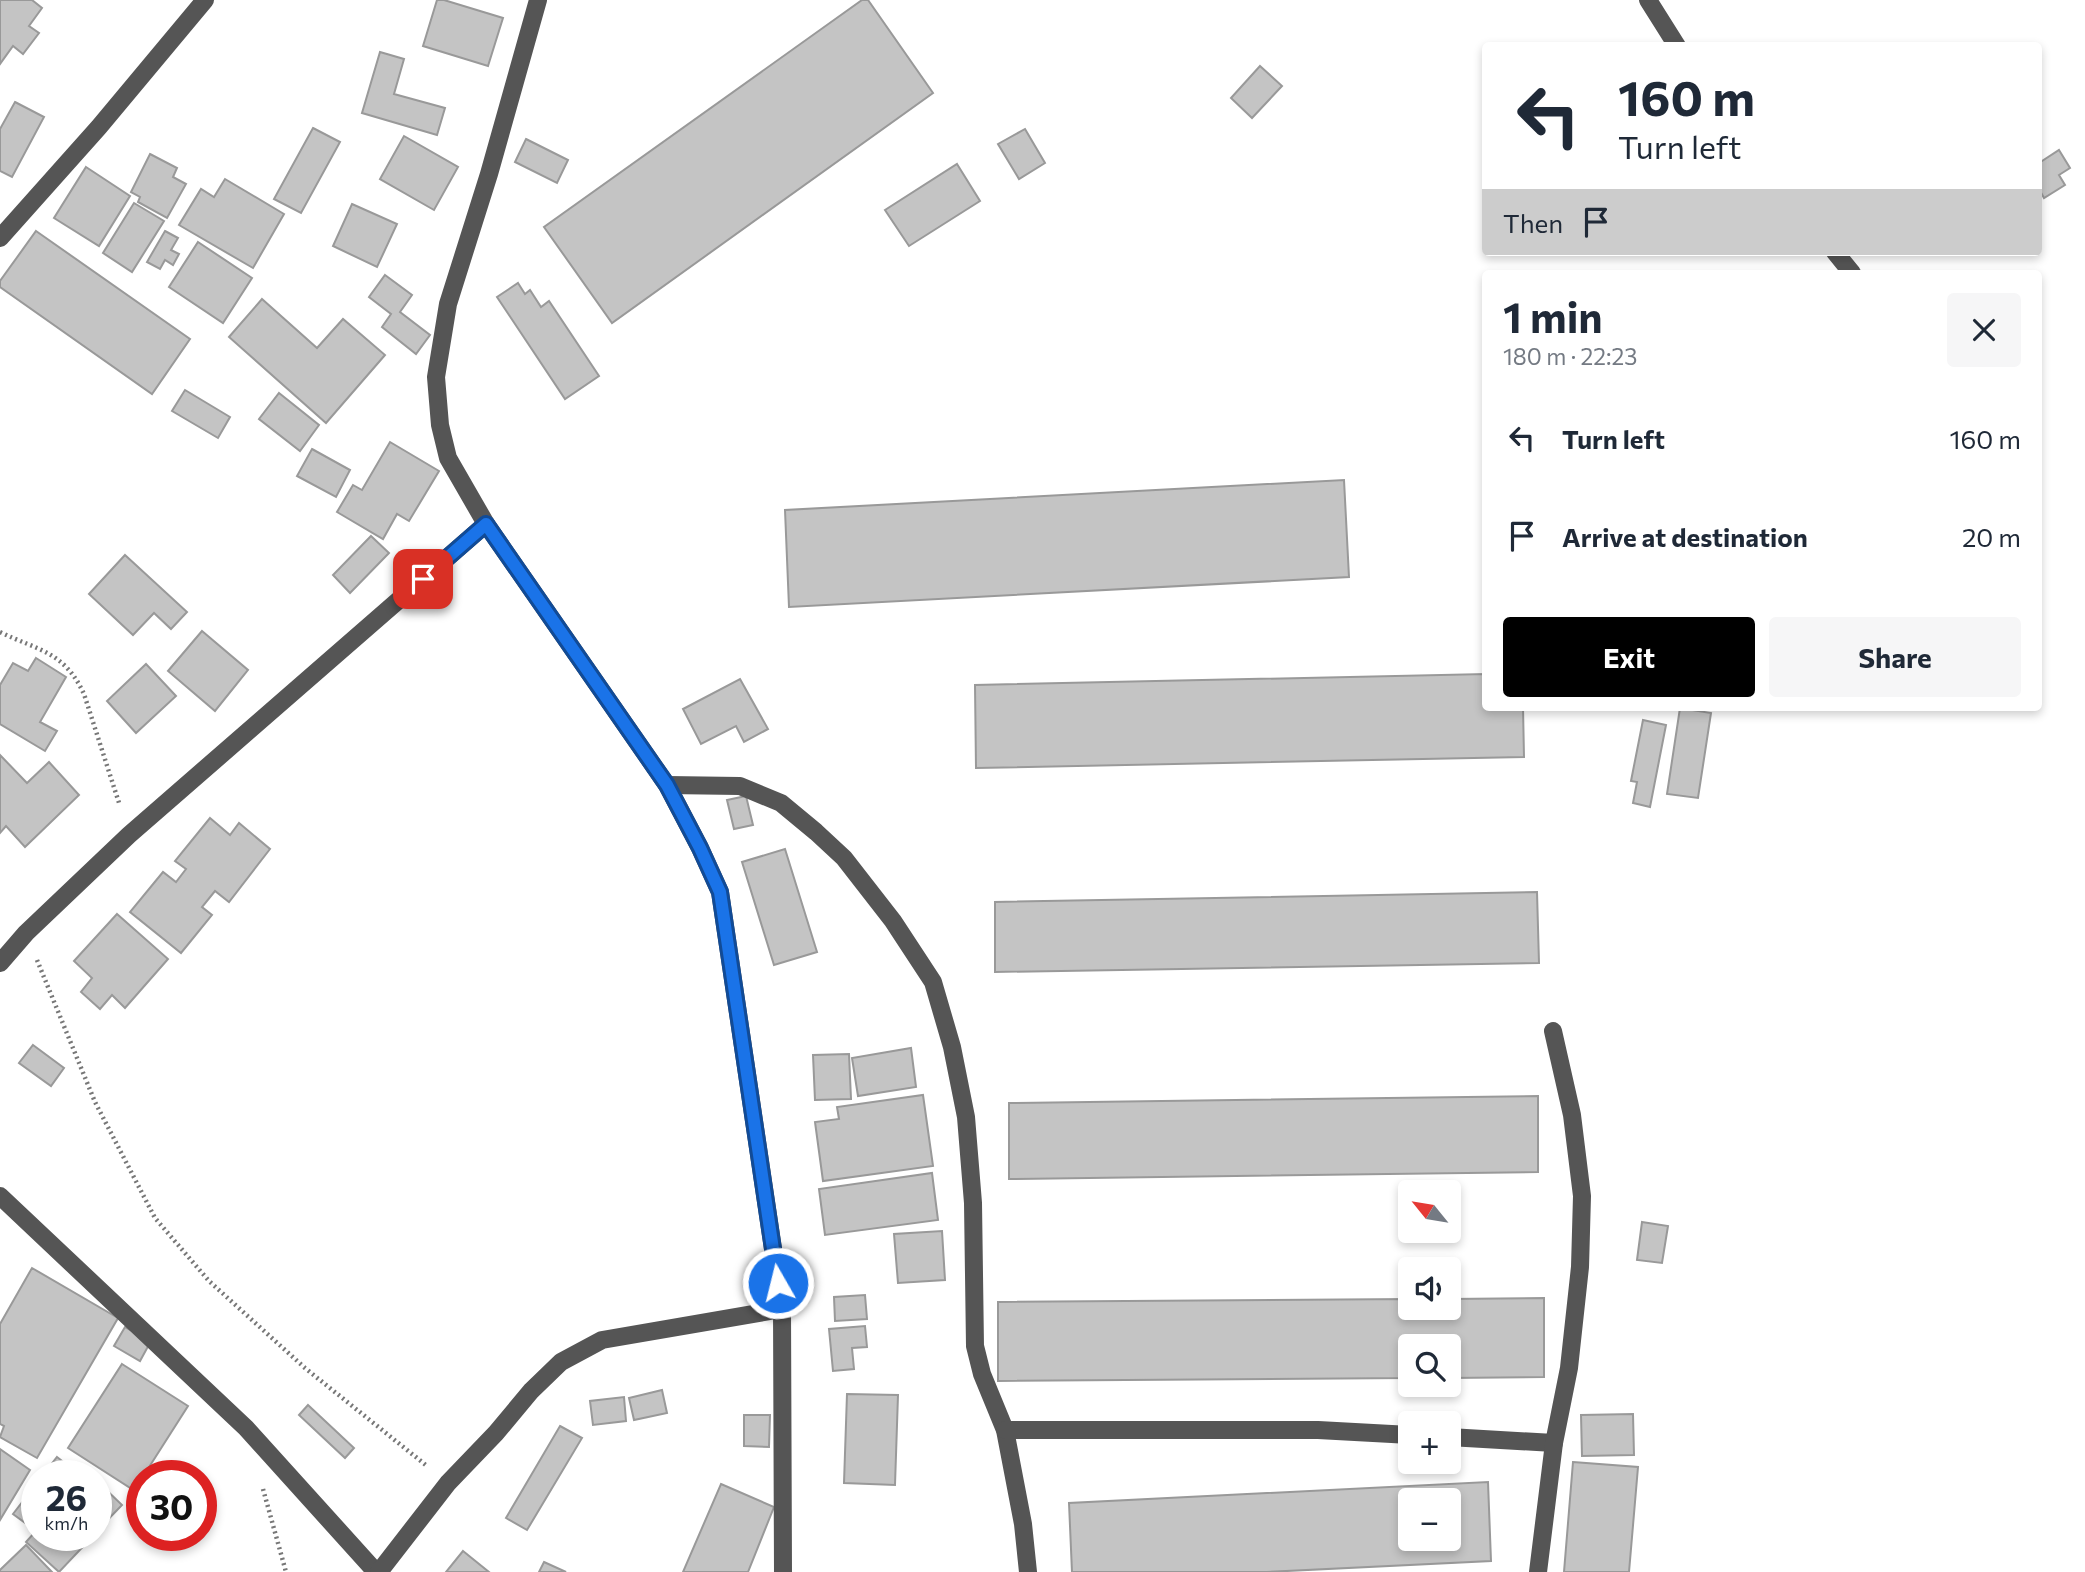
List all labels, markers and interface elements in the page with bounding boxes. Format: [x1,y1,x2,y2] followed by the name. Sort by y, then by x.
[1618,66,1755,126] text: 160 m
[1503,70,1594,161] icon: left
[1618,126,1742,166] text: Turn left
[1577,203,1615,241] icon: arrive
[1503,207,1563,238] text: Then
[1503,290,1603,342] text: 1 min
[1947,293,2021,367] button: close
[1503,342,1637,370] text: 180 m · 22:23
[1503,419,1541,457] icon: left
[1562,423,1665,454] text: Turn left
[1949,423,2021,454] text: 160 m
[1503,517,1541,555] icon: arrive
[1562,521,1808,552] text: Arrive at destination
[1962,521,2021,552] text: 20 m
[393,549,453,609] pin
[404,560,442,598] icon: arrive
[1503,617,1755,697] button: Exit
[1769,617,2021,697] button: Share
[1398,1180,1461,1242] north arrow
[1398,1180,1461,1551] map controls
[741,1246,815,1320] position arrow
[1398,1257,1461,1320] button: sound
[1398,1334,1461,1397] button: search
[1398,1411,1461,1474] button: +
[126,1460,217,1551] speed limit sign: 30
[46,1475,87,1518] text: 26
[1398,1488,1461,1551] button: −
[45,1512,88,1534] text: km/h

